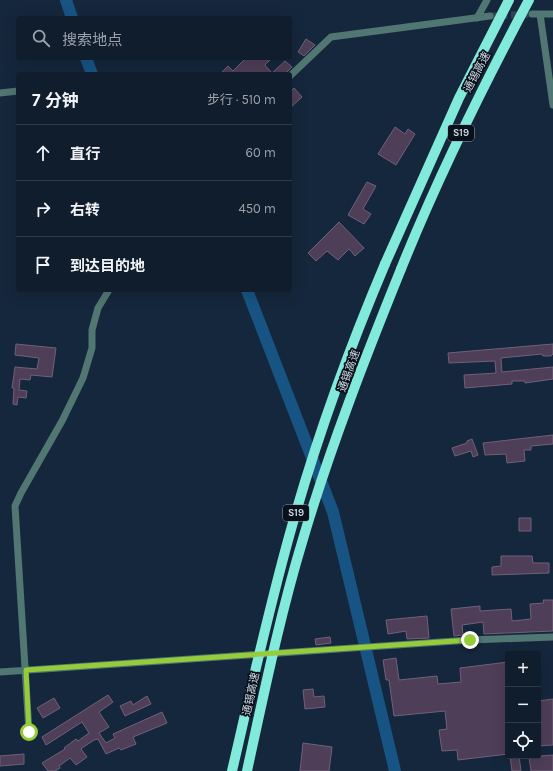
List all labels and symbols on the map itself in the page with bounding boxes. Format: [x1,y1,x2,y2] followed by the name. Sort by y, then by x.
[461,50,493,94] street label: 通锡高速
[448,125,474,141] road number: S19
[335,348,363,394] street label: 通锡高速
[283,505,309,521] road number: S19
[461,631,479,649] route end
[240,671,262,717] street label: 通锡高速
[20,723,38,741] route start

